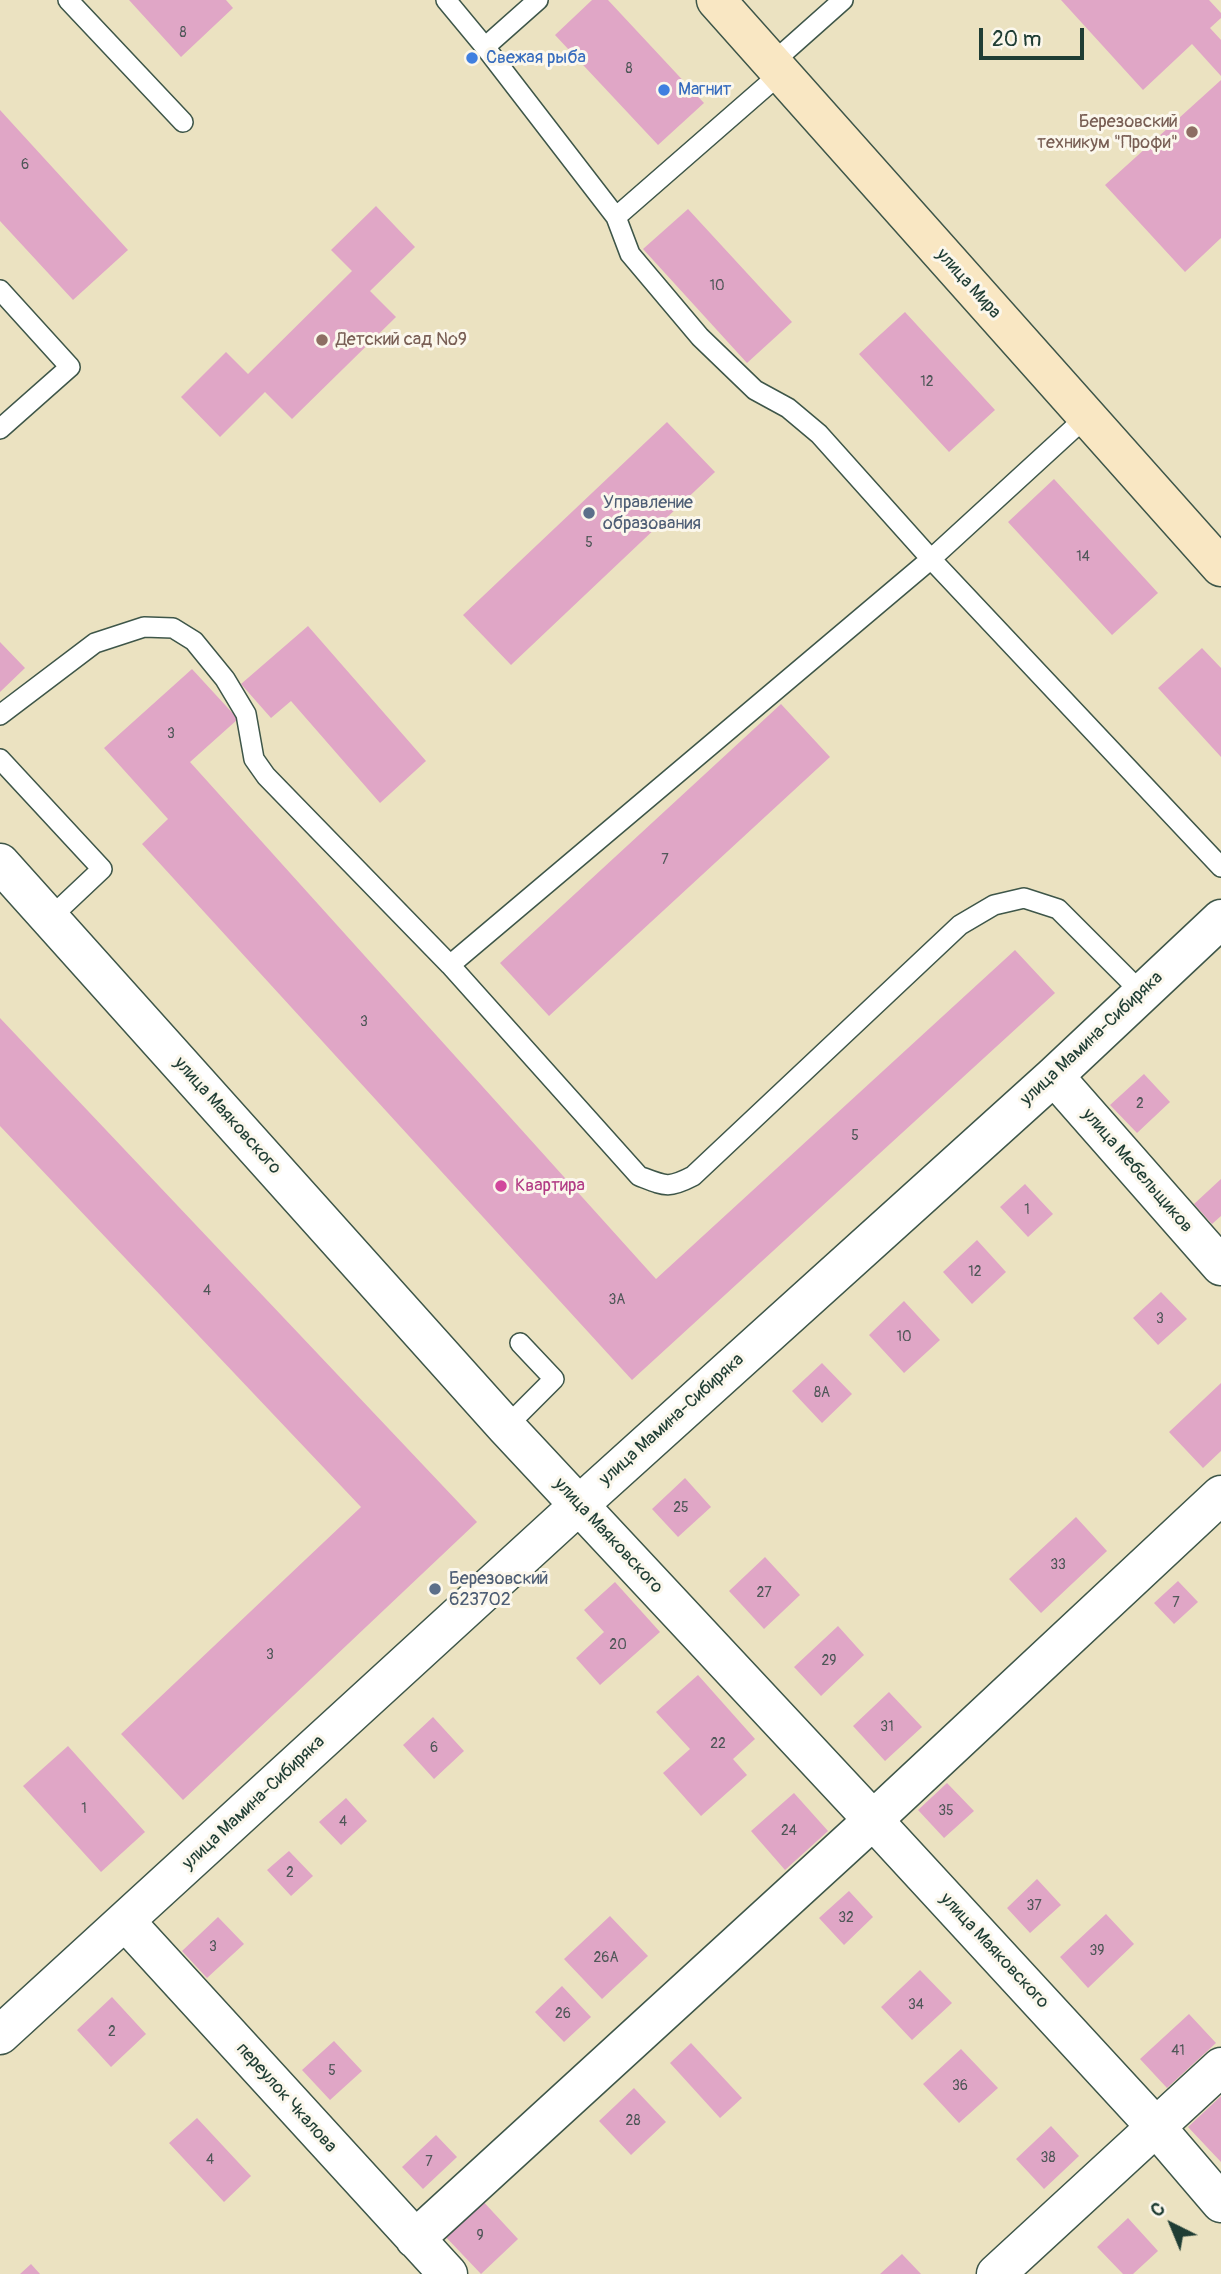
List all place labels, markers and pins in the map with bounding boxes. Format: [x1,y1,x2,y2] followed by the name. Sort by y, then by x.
[486,47,586,69] place label: Свежая рыба
[464,50,480,66] marker: Свежая рыба
[678,79,731,101] place label: Магнит
[656,82,672,98] marker: Магнит
[1037,111,1178,154] place label: Березовский техникум "Профи"
[1184,124,1200,140] marker: Березовский техникум "Профи"
[336,329,467,351] place label: Детский сад №9
[314,332,330,348] marker: Детский сад №9
[603,492,701,534] place label: Управление образования
[581,505,597,521] marker: Управление образования
[515,1175,585,1197] place label: Квартира
[493,1178,509,1194] marker: Квартира
[449,1568,548,1610] place label: Березовский 623702
[427,1581,443,1597] marker: Березовский 623702

